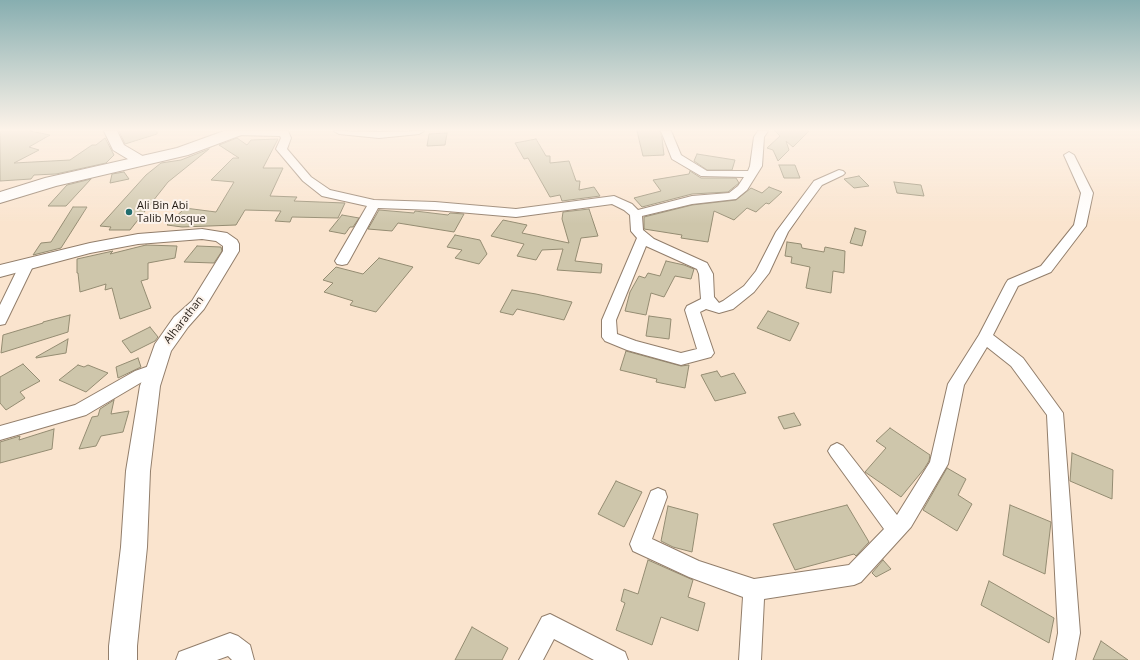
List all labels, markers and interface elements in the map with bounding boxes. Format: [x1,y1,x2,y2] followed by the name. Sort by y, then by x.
[137,199,206,225] place label: Ali Bin Abi Talib Mosque
[124,207,134,217] marker: Ali Bin Abi Talib Mosque
[161,294,207,346] street label: Alharathan

